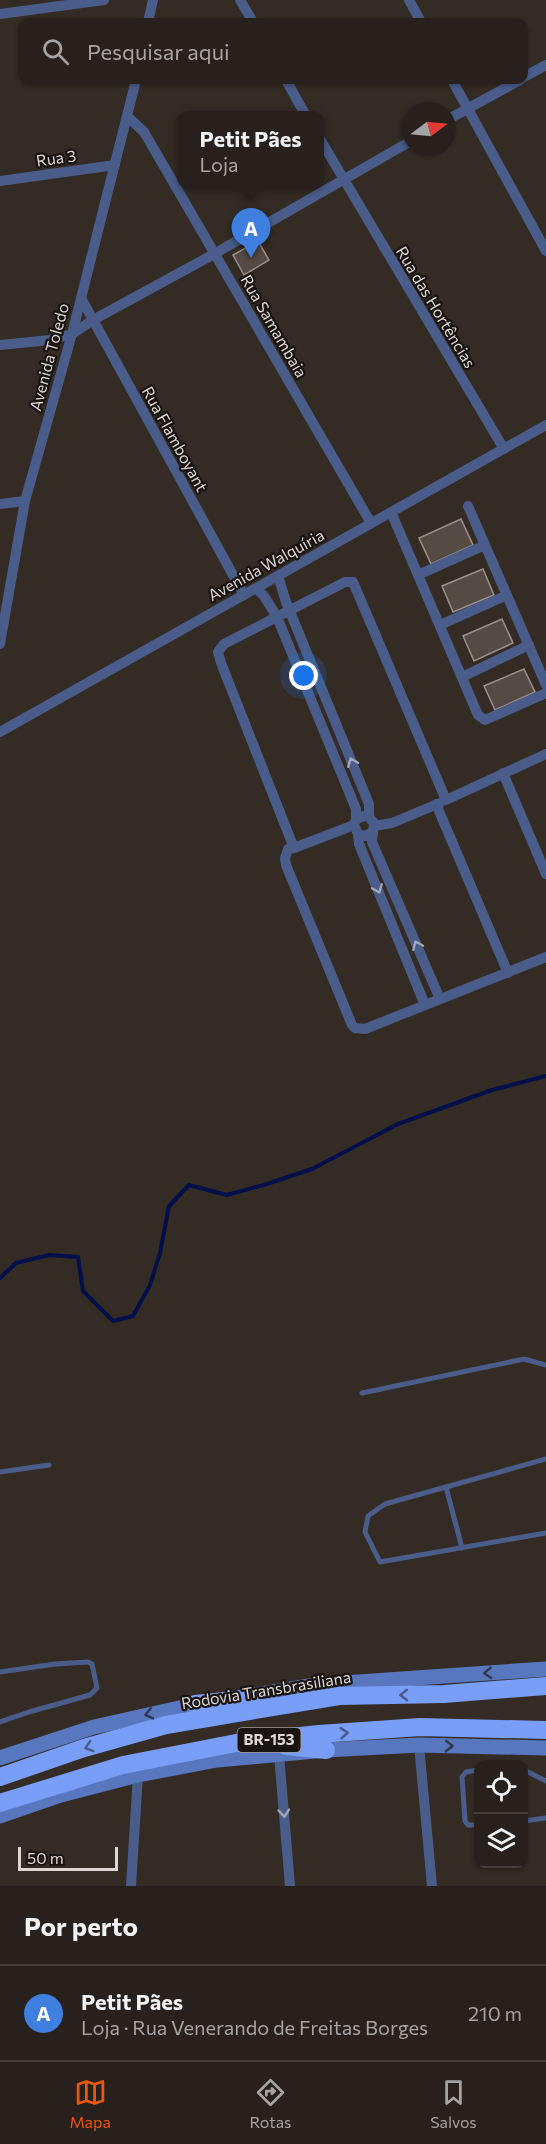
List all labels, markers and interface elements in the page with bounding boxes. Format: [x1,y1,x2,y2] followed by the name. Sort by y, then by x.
[18,18,528,84] search box
[39,35,72,68] icon: search
[87,38,230,65] text: Pesquisar aqui
[402,102,456,156] north arrow
[177,111,324,189] popup
[200,125,301,152] text: Petit Pães
[35,145,77,170] street label: Rua 3
[200,152,238,176] text: Loja
[232,208,270,258] pin: A
[393,242,480,371] street label: Rua das Hortências
[237,271,312,380] street label: Rua Samambaia
[25,301,72,413] street label: Avenida Toledo
[139,383,212,495] street label: Rua Flamboyant
[204,525,327,604] street label: Avenida Walquíria
[289,661,318,690] your location
[347,757,359,768] one-way arrow
[371,883,383,894] one-way arrow
[412,941,424,952] one-way arrow
[483,1666,492,1679] one-way arrow
[180,1667,352,1712] street label: Rodovia Transbrasiliana
[399,1688,408,1701] one-way arrow
[144,1707,154,1720] one-way arrow
[340,1726,349,1739] one-way arrow
[238,1728,300,1752] road number: BR-153
[84,1740,95,1752] one-way arrow
[445,1740,454,1752] one-way arrow
[474,1760,528,1868] map controls
[474,1760,528,1814] button: locate
[277,1808,290,1818] one-way arrow
[474,1814,528,1868] button: layers
[18,1844,118,1872] scale bar
[27,1848,64,1867] text: 50 m
[24,1910,138,1941] text: Por perto
[81,1988,183,2015] text: Petit Pães
[36,2001,51,2025] text: A
[468,2001,522,2025] text: 210 m
[81,2015,428,2039] text: Loja · Rua Venerando de Freitas Borges
[69,2076,111,2131] tab: Mapa
[250,2076,291,2131] tab: Rotas
[430,2076,477,2131] tab: Salvos

